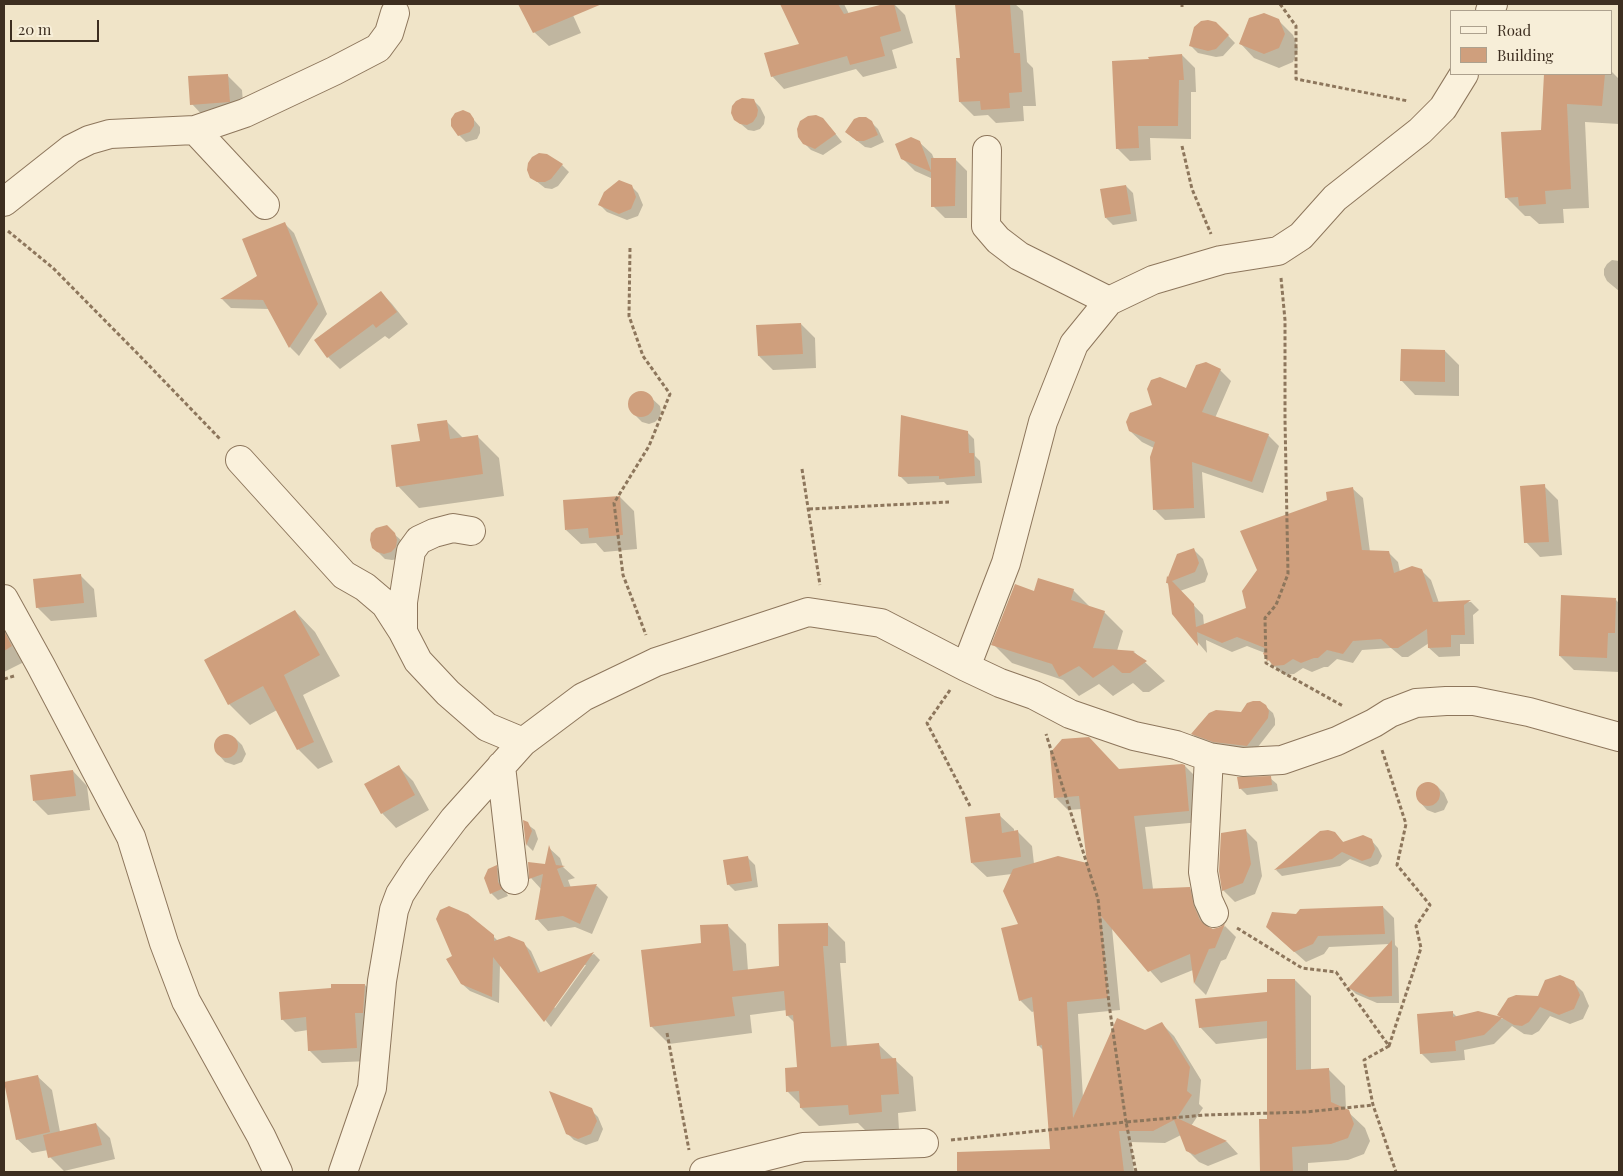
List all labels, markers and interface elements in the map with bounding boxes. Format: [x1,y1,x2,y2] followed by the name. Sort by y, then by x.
[12,10,101,42] scale bar
[1450,10,1613,75] legend
[18,19,51,39] text: 20 m
[1497,20,1531,40] text: Road
[1497,45,1553,65] text: Building

